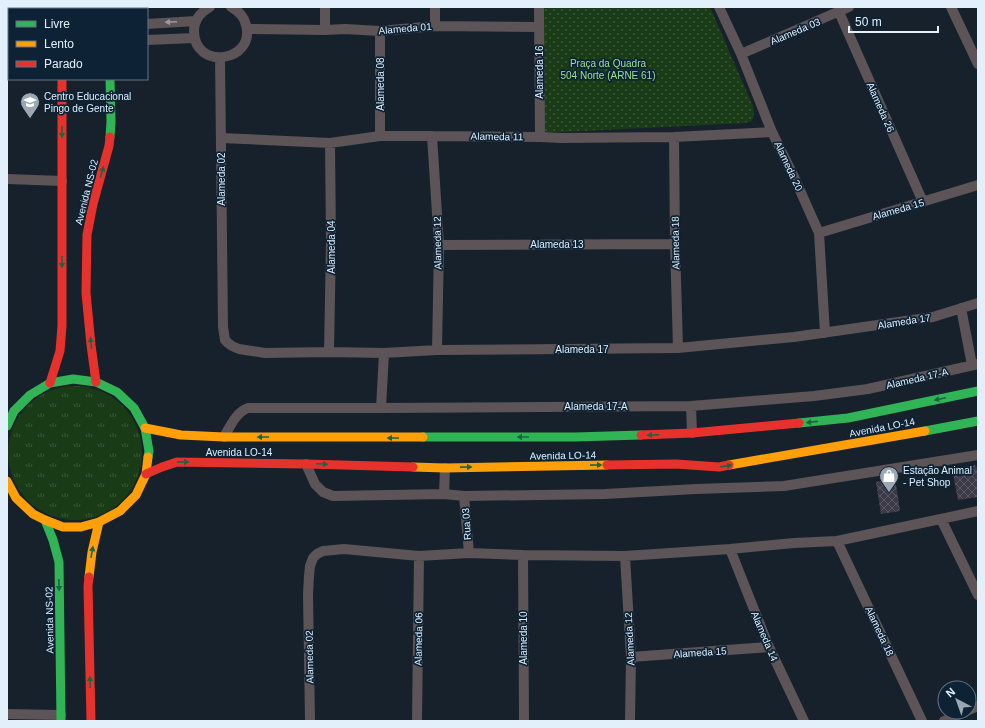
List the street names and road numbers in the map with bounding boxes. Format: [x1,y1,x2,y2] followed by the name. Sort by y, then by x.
[768,16,822,47] street label: Alameda 03
[378,21,433,36] street label: Alameda 01
[534,45,545,99] street label: Alameda 16
[375,57,386,111] street label: Alameda 08
[865,81,897,134] street label: Alameda 26
[471,131,524,142] street label: Alameda 11
[772,140,805,193] street label: Alameda 20
[216,152,227,206] street label: Alameda 02
[73,158,100,226] street label: Avenida NS-02
[871,197,926,222] street label: Alameda 15
[432,216,443,270] street label: Alameda 12
[670,216,681,270] street label: Alameda 18
[326,220,337,274] street label: Alameda 04
[530,239,584,250] street label: Alameda 13
[877,312,932,331] street label: Alameda 17
[555,344,609,355] street label: Alameda 17
[885,366,950,391] street label: Alameda 17-A
[564,401,628,412] street label: Alameda 17-A
[848,416,916,439] street label: Avenida LO-14
[206,447,273,458] street label: Avenida LO-14
[530,449,597,462] street label: Avenida LO-14
[460,507,473,540] street label: Rua 03
[43,586,56,654] street label: Avenida NS-02
[863,605,896,658] street label: Alameda 18
[749,609,780,663] street label: Alameda 14
[518,611,529,665] street label: Alameda 10
[413,612,424,666] street label: Alameda 06
[623,612,636,666] street label: Alameda 12
[304,630,315,684] street label: Alameda 02
[673,645,727,660] street label: Alameda 15

